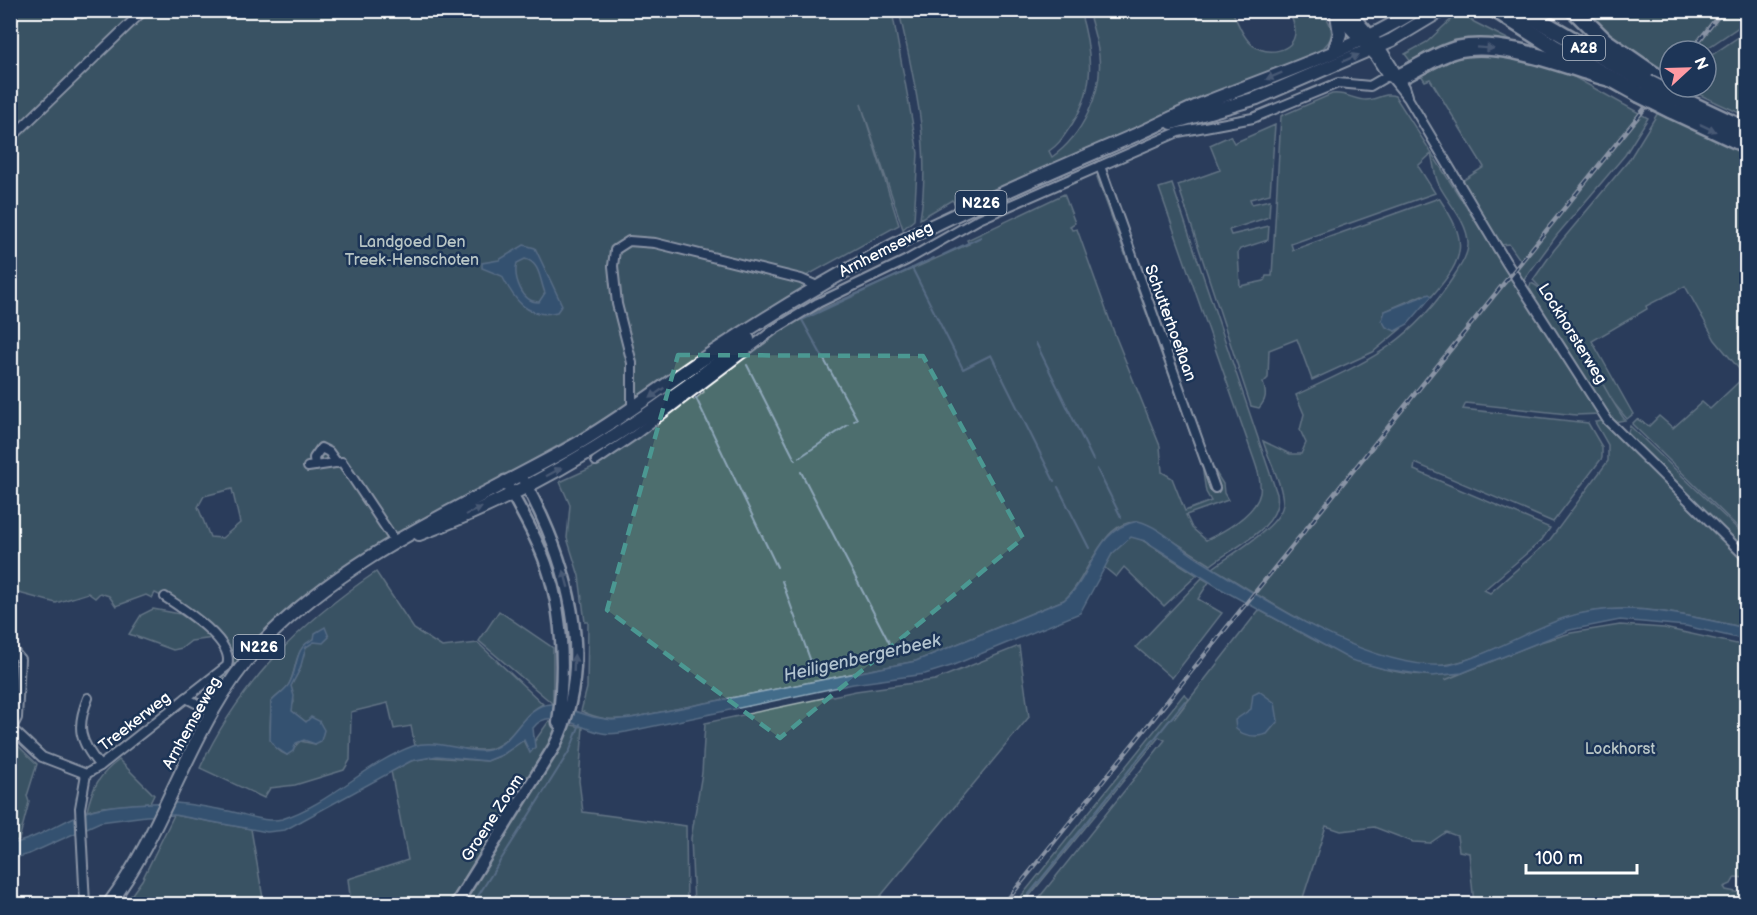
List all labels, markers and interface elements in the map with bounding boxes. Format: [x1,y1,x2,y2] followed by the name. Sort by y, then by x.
[1563,36,1605,60] road number: A28
[1658,39,1718,99] north arrow
[1475,43,1494,52] one-way arrow
[1342,53,1360,62] one-way arrow
[1689,55,1712,73] text: N
[1264,71,1282,81] one-way arrow
[1700,124,1717,133] one-way arrow
[956,191,1006,215] road number: N226
[836,218,936,282] street label: Arnhemseweg
[345,233,479,270] park label: Landgoed Den Treek-Henschoten
[1140,262,1200,384] street label: Schutterhoeflaan
[1534,280,1610,388] street label: Lockhorsterweg
[649,387,665,399] one-way arrow
[546,467,563,477] one-way arrow
[466,506,483,515] one-way arrow
[560,570,570,588] one-way arrow
[781,629,944,686] water label: Heiligenbergerbeek
[234,635,284,659] road number: N226
[570,653,579,672] one-way arrow
[159,673,225,773] street label: Arnhemseweg
[95,688,175,756] street label: Treekerweg
[1585,740,1655,759] park label: Lockhorst
[458,771,528,865] street label: Groene Zoom
[1526,837,1637,875] scale bar
[1535,848,1583,869] text: 100 m

